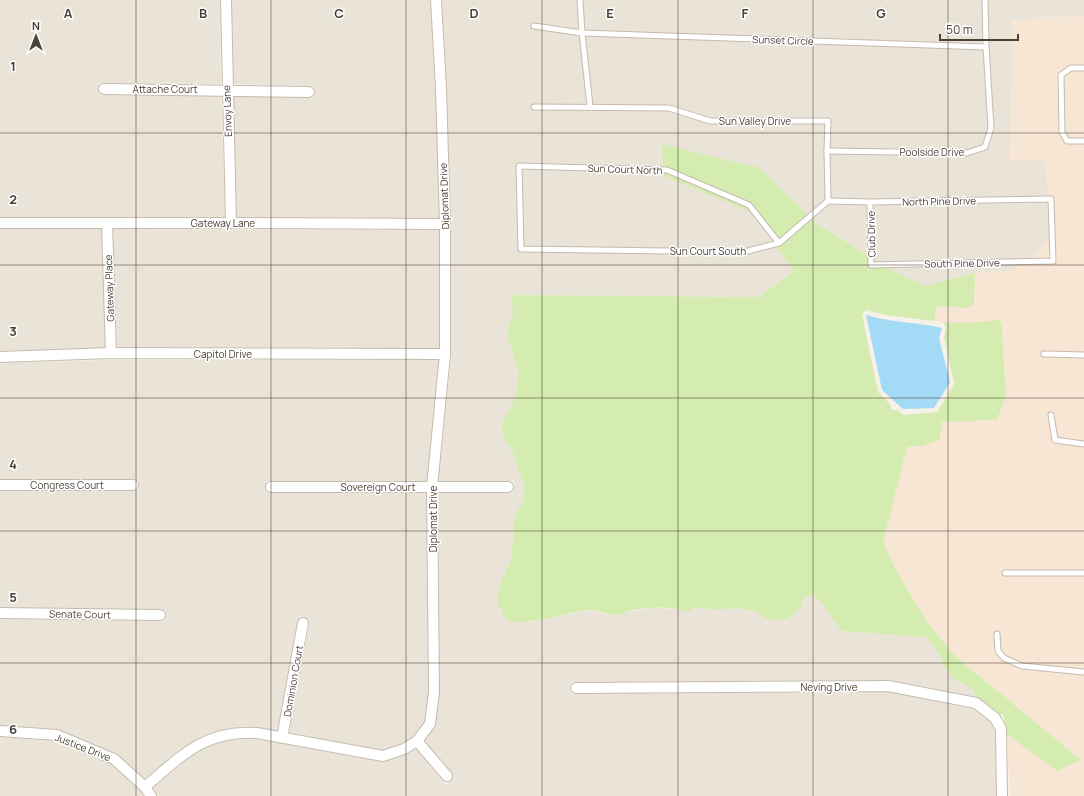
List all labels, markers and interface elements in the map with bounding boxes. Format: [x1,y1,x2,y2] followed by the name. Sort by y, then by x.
[64,4,73,22] text: A
[199,4,207,22] text: B
[334,4,344,22] text: C
[469,4,479,22] text: D
[606,4,614,22] text: E
[742,4,749,22] text: F
[876,4,886,22] text: G
[16,16,56,56] north arrow
[940,16,1018,42] scale bar
[32,18,40,33] text: N
[946,21,973,38] text: 50 m
[752,32,814,48] street label: Sunset Circle
[10,57,16,75] text: 1
[132,82,198,96] street label: Attache Court
[219,85,235,137] street label: Envoy Lane
[719,114,791,128] street label: Sun Valley Drive
[900,145,965,159] street label: Poolside Drive
[587,161,663,177] street label: Sun Court North
[436,162,452,230] street label: Diplomat Drive
[9,190,17,208] text: 2
[902,193,976,209] street label: North Pine Drive
[864,210,878,257] street label: Club Drive
[191,216,255,230] street label: Gateway Lane
[670,244,746,258] street label: Sun Court South
[101,254,117,322] street label: Gateway Place
[924,255,1000,271] street label: South Pine Drive
[9,322,17,340] text: 3
[194,347,252,361] street label: Capitol Drive
[9,455,17,473] text: 4
[30,478,104,492] street label: Congress Court
[341,480,415,494] street label: Sovereign Court
[426,486,440,552] street label: Diplomat Drive
[9,588,17,606] text: 5
[49,606,111,622] street label: Senate Court
[280,644,306,718] street label: Dominion Court
[800,680,858,694] street label: Neving Drive
[9,720,17,738] text: 6
[53,730,113,764] street label: Justice Drive

